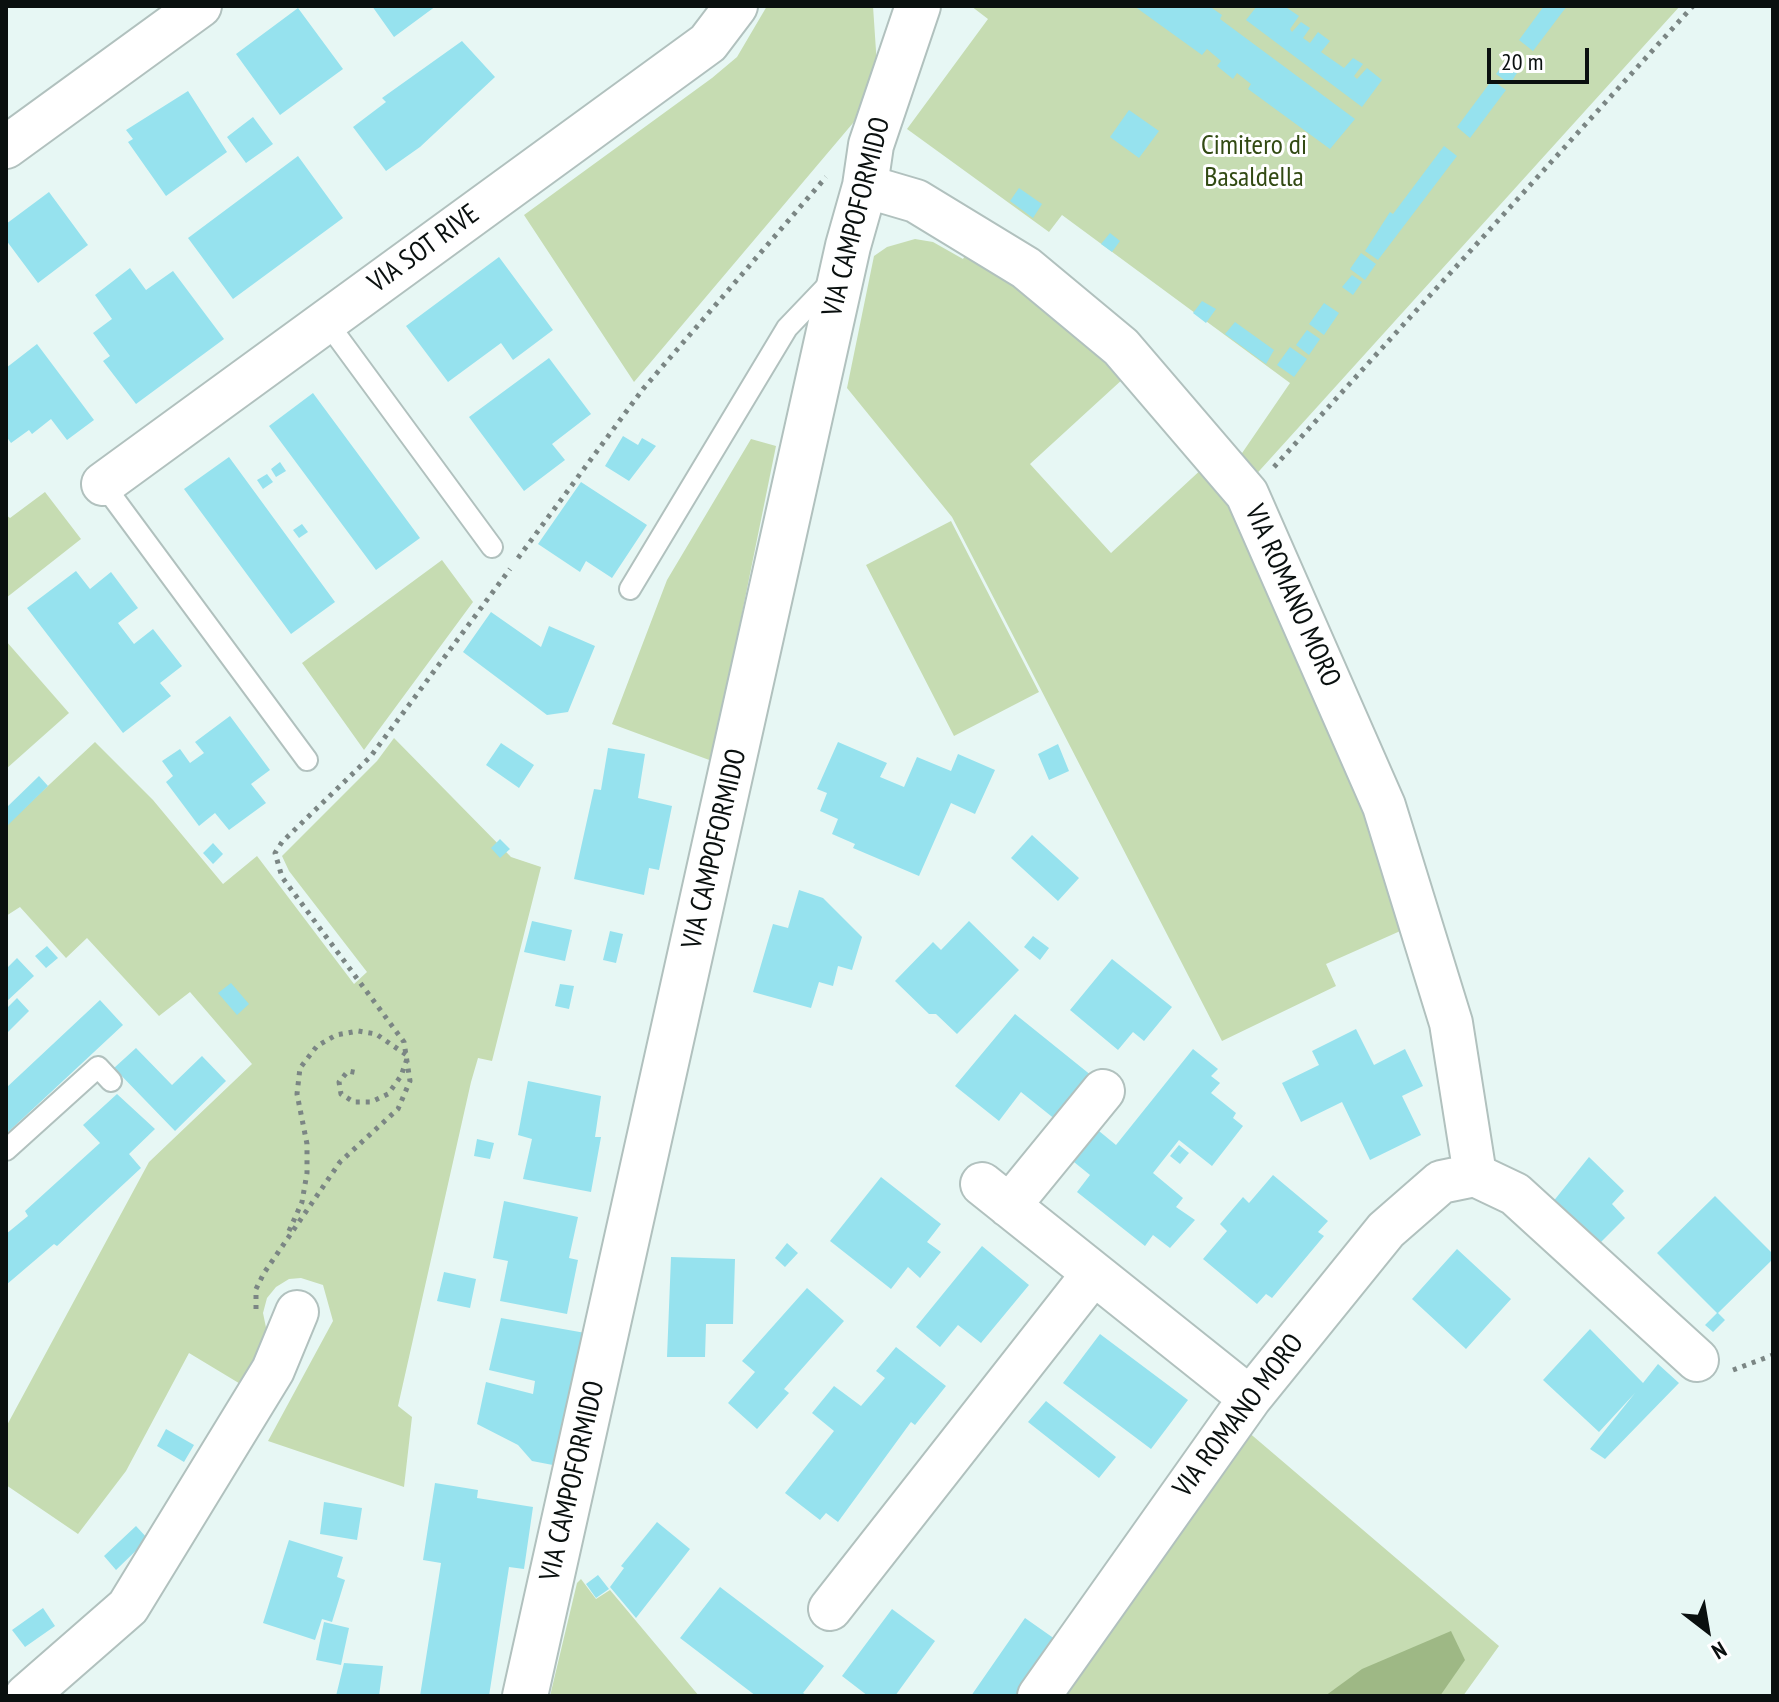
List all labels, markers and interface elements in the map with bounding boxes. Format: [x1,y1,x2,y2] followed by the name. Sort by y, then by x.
[1491,32,1593,82] scale bar
[1501,46,1543,77] text: 20 m
[816,114,898,320] street label: VIA CAMPOFORMIDO
[1201,129,1307,195] park label: Cimitero di Basaldella
[362,198,486,300] street label: VIA SOT RIVE
[1237,500,1347,692] street label: VIA ROMANO MORO
[676,746,754,952] street label: VIA CAMPOFORMIDO
[1167,1328,1311,1504] street label: VIA ROMANO MORO
[534,1378,612,1584] street label: VIA CAMPOFORMIDO
[1667,1590,1747,1670] north arrow
[1707,1636,1732,1666] text: N

